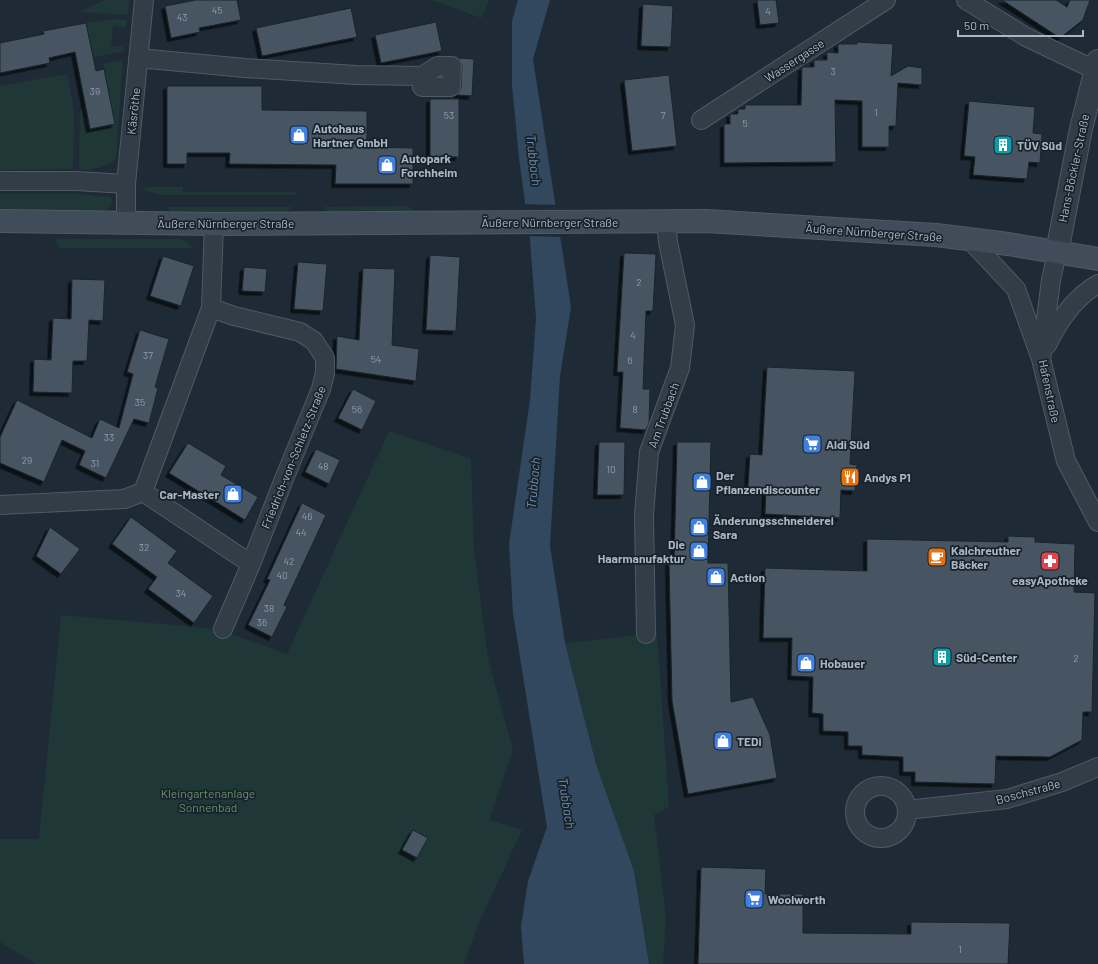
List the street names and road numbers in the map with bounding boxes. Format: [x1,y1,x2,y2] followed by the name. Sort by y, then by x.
[762,36,826,84] street label: Wassergasse
[124,87,142,135] street label: Käsröthe
[1055,113,1091,223] street label: Hans-Böckler-Straße
[482,215,618,229] street label: Äußere Nürnberger Straße
[158,216,294,230] street label: Äußere Nürnberger Straße
[805,220,943,244] street label: Äußere Nürnberger Straße
[1036,358,1064,424] street label: Hafenstraße
[645,380,681,450] street label: Am Trubbach
[258,383,328,531] street label: Friedrich-von-Schletz-Straße
[994,776,1062,806] street label: Boschstraße

